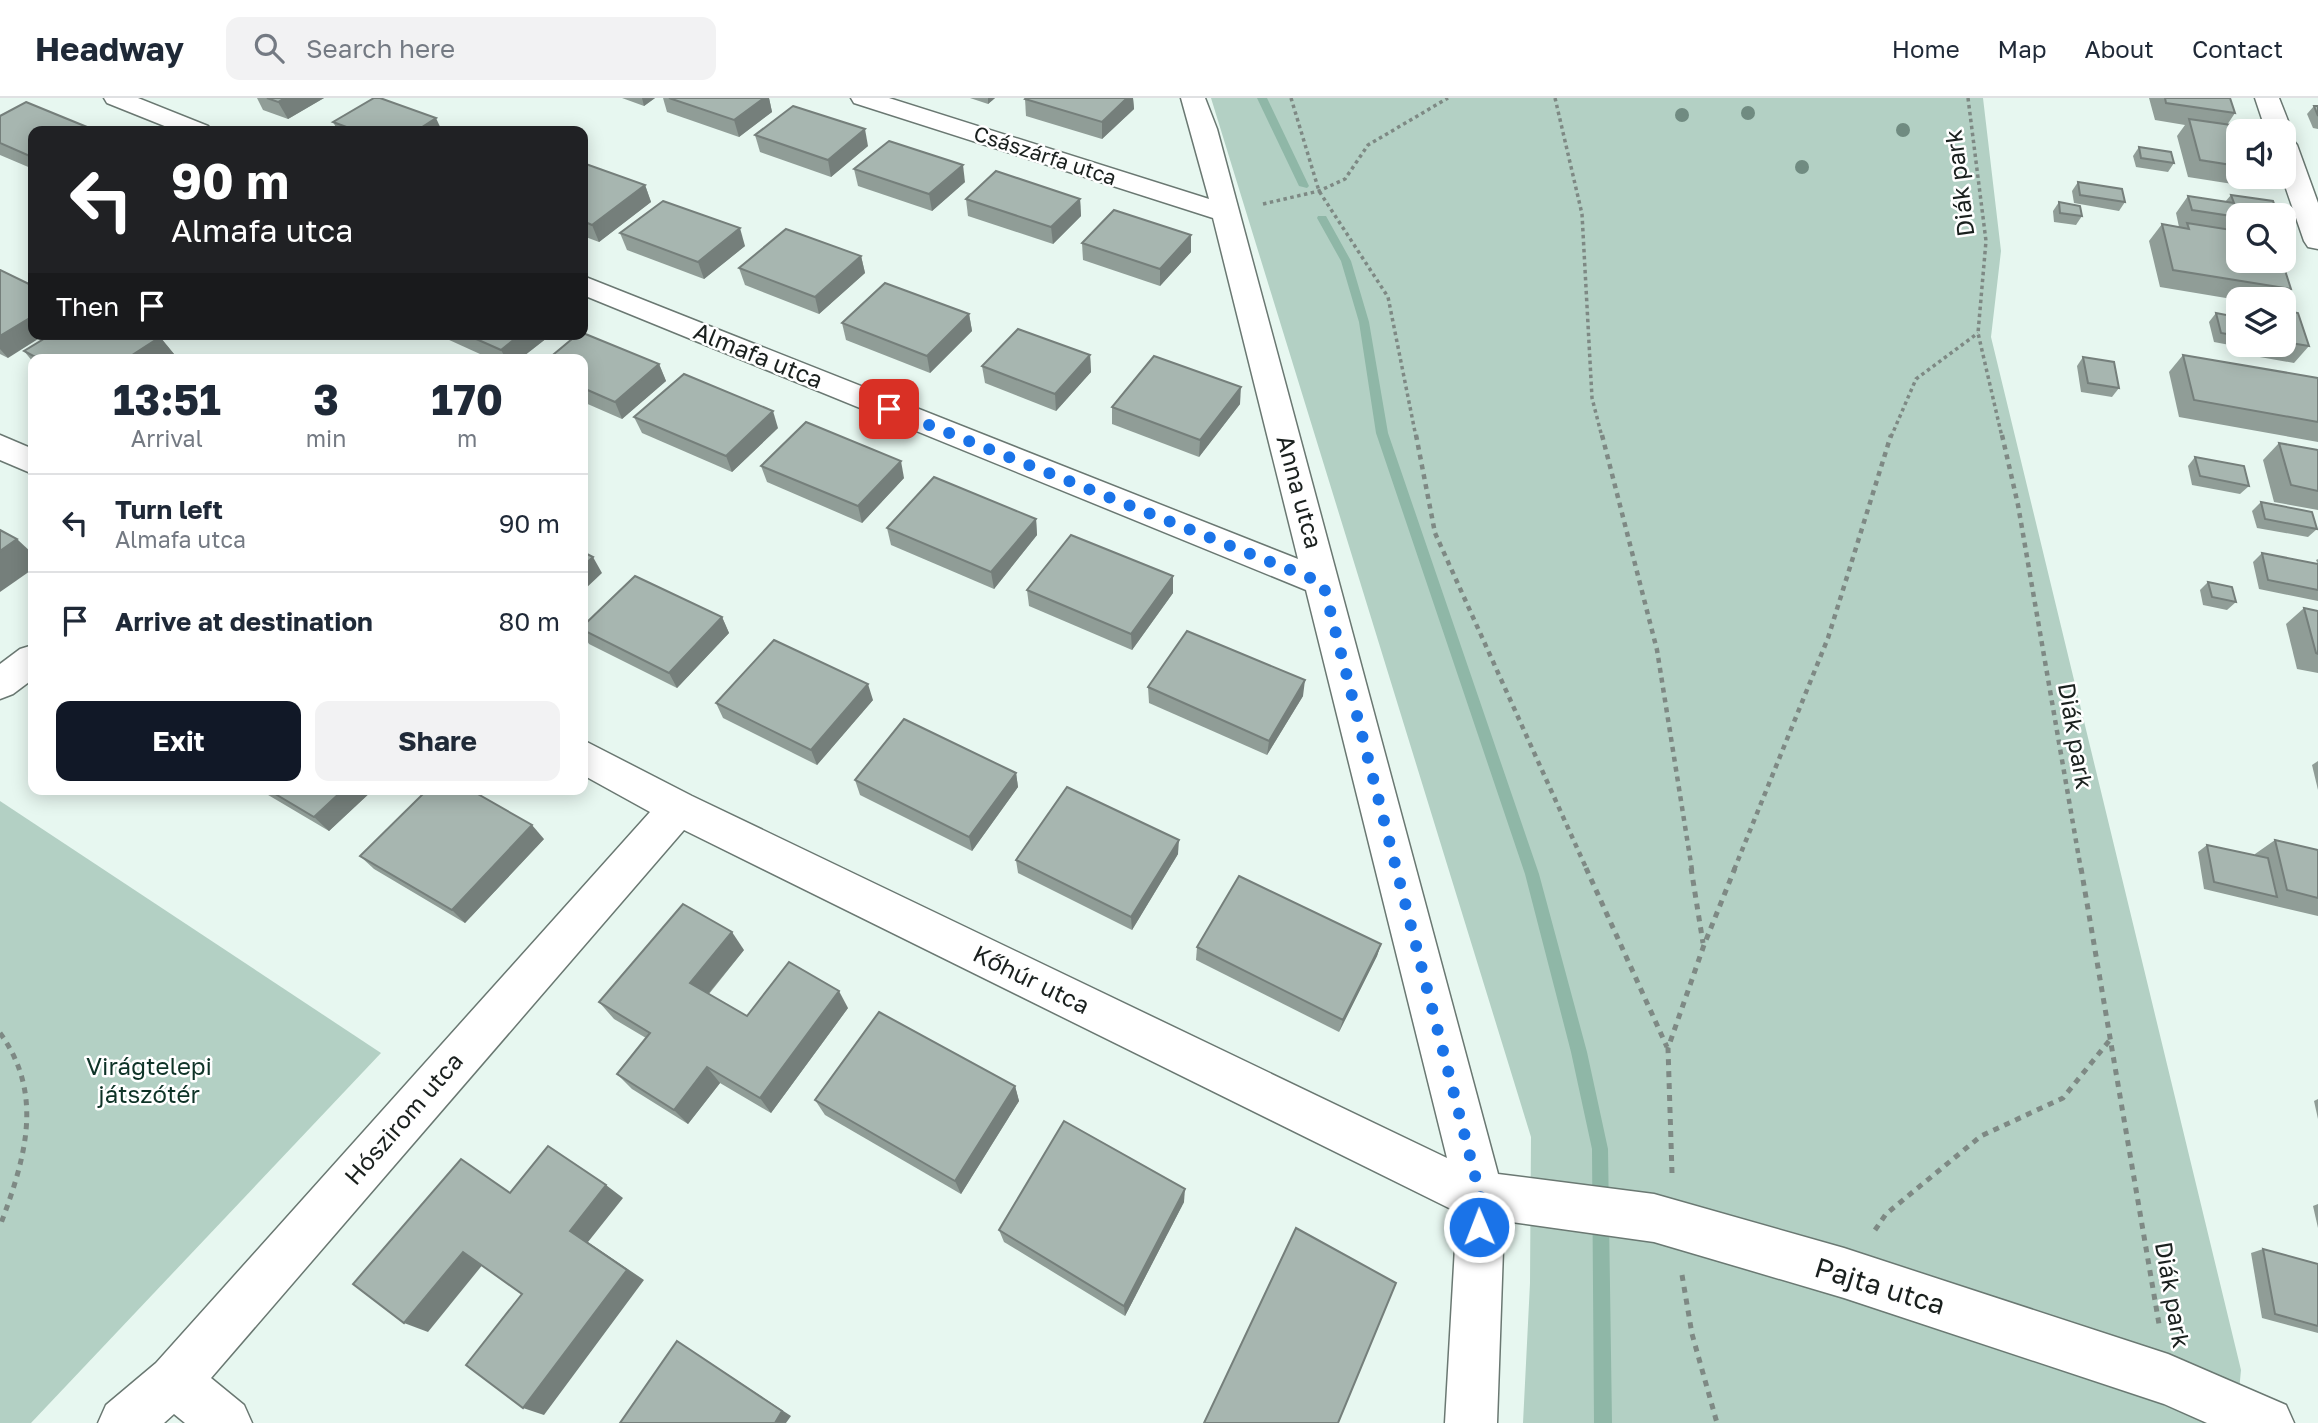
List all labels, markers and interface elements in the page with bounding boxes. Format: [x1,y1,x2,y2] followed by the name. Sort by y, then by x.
[226,17,716,80] search box
[35,29,184,68] text: Headway
[250,29,288,67] icon: search
[306,33,455,64] text: Search here
[1892,34,1960,63] text: Home
[1998,34,2047,63] text: Map
[2085,34,2154,63] text: About
[2192,34,2283,63] text: Contact
[2226,119,2296,357] map controls
[2226,119,2296,189] button: sound
[971,120,1120,190] street label: Császárfa utca
[1938,128,1979,238] street label: Diák park
[171,151,289,210] text: 90 m
[56,154,147,245] icon: left
[2226,203,2296,273] button: search
[171,211,353,249] text: Almafa utca
[133,287,171,325] icon: arrive
[2226,287,2296,357] button: layers
[56,291,119,322] text: Then
[690,316,827,394] street label: Almafa utca
[113,374,221,424] text: 13:51
[313,374,339,424] text: 3
[431,374,503,424] text: 170
[859,379,919,439] pin
[870,390,908,428] icon: arrive
[131,424,203,452] text: Arrival
[306,424,346,452] text: min
[457,424,477,452] text: m
[1271,432,1329,551] street label: Anna utca
[115,494,223,525] text: Turn left
[56,504,94,542] icon: left
[499,508,560,539] text: 90 m
[115,525,246,553] text: Almafa utca
[56,602,94,640] icon: arrive
[115,606,373,637] text: Arrive at destination
[499,606,560,637] text: 80 m
[2053,680,2100,791] street label: Diák park
[56,701,301,781] button: Exit
[315,701,560,781] button: Share
[969,938,1095,1019] street label: Kőhúr utca
[338,1046,468,1190] street label: Hószirom utca
[86,1051,212,1108] park label: Virágtelepi játszótér
[1442,1190,1516,1264] position arrow
[2150,1239,2197,1350] street label: Diák park
[1811,1250,1949,1321] street label: Pajta utca

